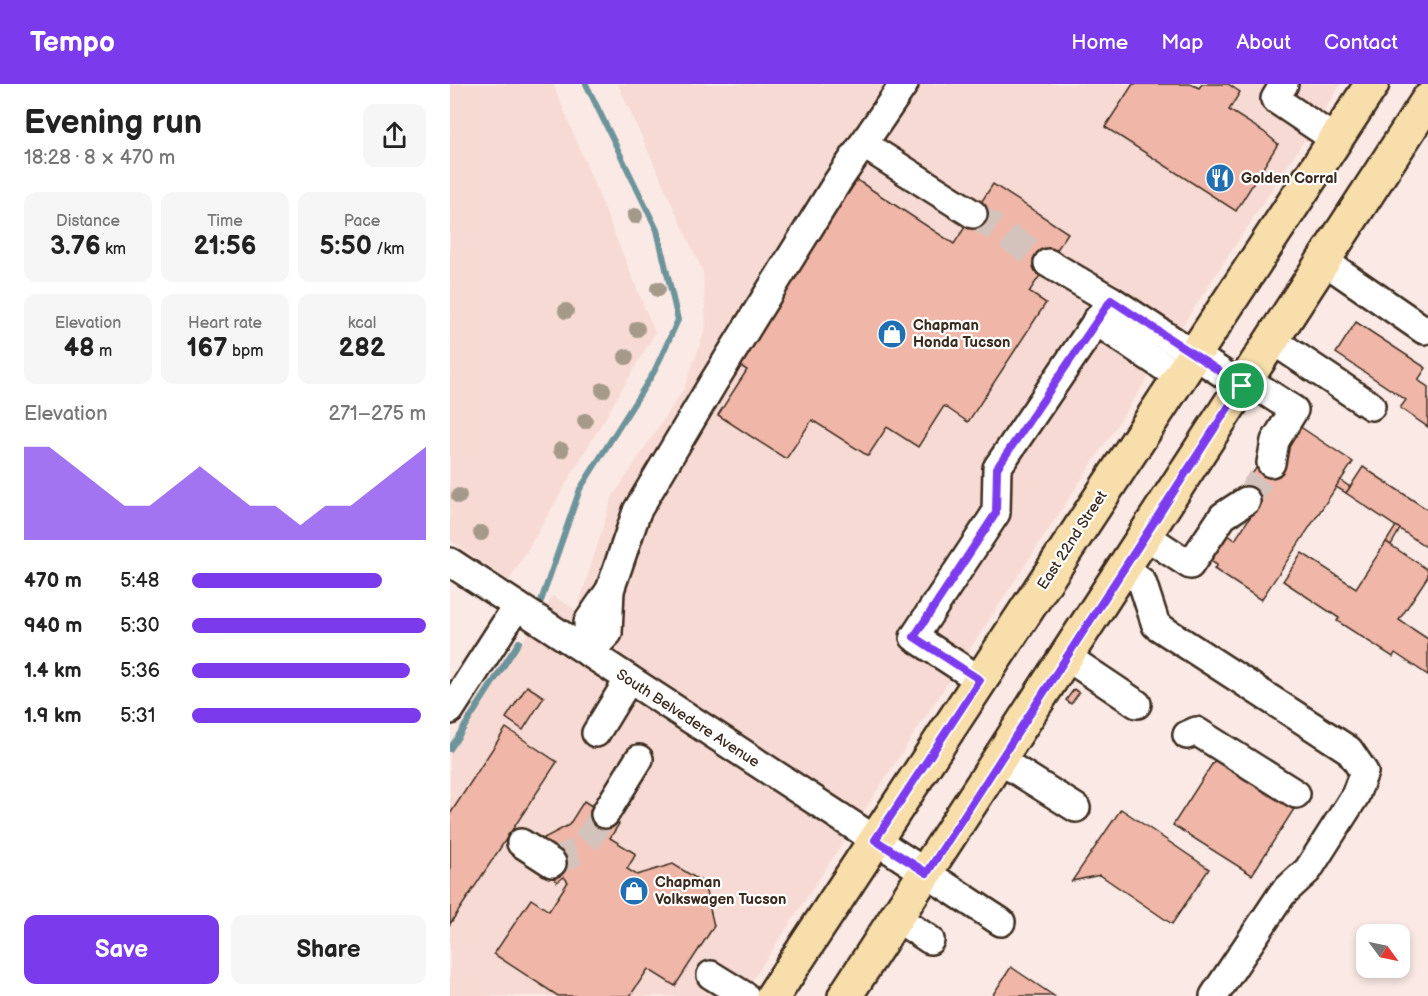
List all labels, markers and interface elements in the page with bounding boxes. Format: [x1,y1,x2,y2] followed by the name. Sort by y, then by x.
[30,26,115,59] text: Tempo
[1071,30,1128,55] text: Home
[1161,30,1203,55] text: Map
[1236,30,1291,55] text: About
[1324,30,1398,55] text: Contact
[24,103,202,143] text: Evening run
[363,104,426,167] button: share
[24,146,175,170] text: 18:28 · 8 × 470 m
[1204,162,1236,194] restaurant icon: Golden Corral
[1241,169,1337,188] place label: Golden Corral
[56,212,120,231] text: Distance
[207,212,243,231] text: Time
[344,212,380,231] text: Pace
[50,231,101,262] text: 3.76
[194,231,256,262] text: 21:56
[319,231,372,262] text: 5:50
[101,240,126,259] text: km
[372,240,405,259] text: /km
[55,314,121,333] text: Elevation
[188,314,262,333] text: Heart rate
[348,314,376,333] text: kcal
[913,316,1010,352] place label: Chapman Honda Tucson
[876,318,908,350] shop icon: Chapman Honda Tucson
[64,333,95,364] text: 48
[187,333,228,364] text: 167
[339,333,385,364] text: 282
[95,342,112,361] text: m
[228,342,263,361] text: bpm
[1216,360,1267,411] pin
[1225,369,1258,402] icon: arrive
[24,402,107,426] text: Elevation
[328,402,426,426] text: 271–275 m
[1033,487,1112,593] street label: East 22nd Street
[24,569,82,593] text: 470 m
[120,569,159,593] text: 5:48
[24,614,82,638] text: 940 m
[120,614,160,638] text: 5:30
[24,659,82,683] text: 1.4 km
[120,659,160,683] text: 5:36
[612,665,763,772] street label: South Belvedere Avenue
[24,704,81,728] text: 1.9 km
[120,704,156,728] text: 5:31
[655,873,787,909] place label: Chapman Volkswagen Tucson
[618,875,650,907] shop icon: Chapman Volkswagen Tucson
[24,915,219,984] button: Save
[231,915,426,984] button: Share
[1356,924,1410,978] north arrow
[1356,924,1410,978] map controls

